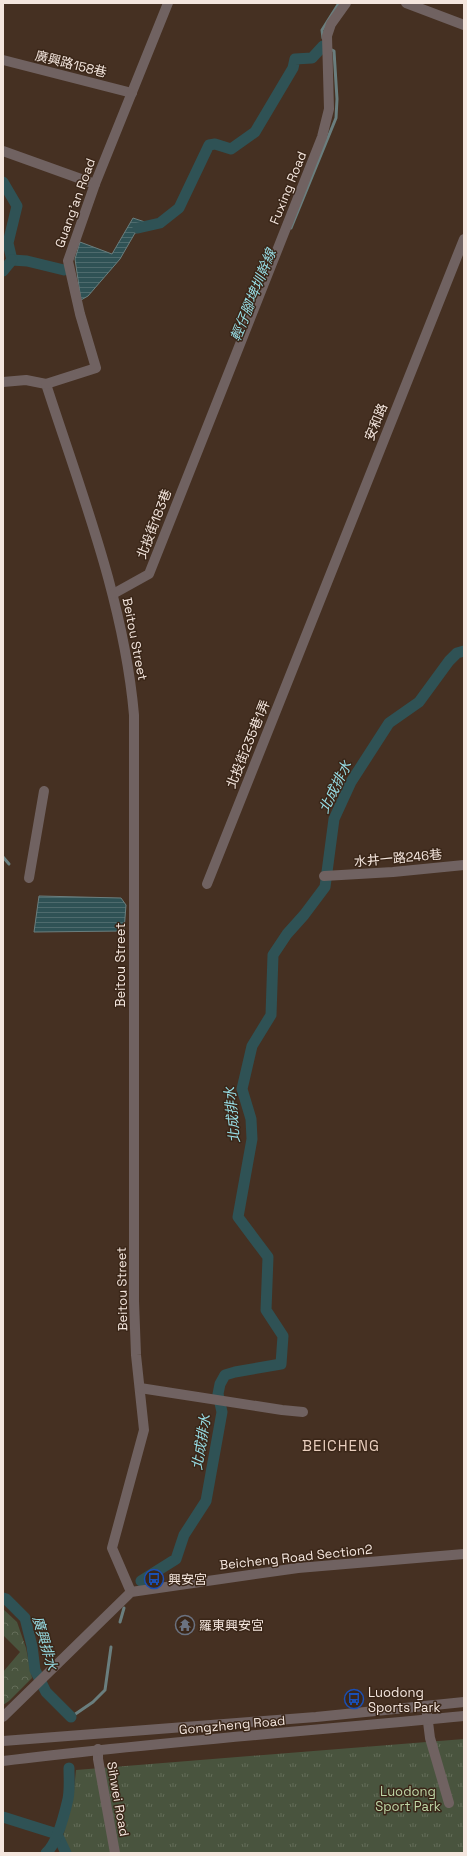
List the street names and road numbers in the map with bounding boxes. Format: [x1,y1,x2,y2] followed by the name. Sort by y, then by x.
[33,47,109,81] street label: 廣興路158巷
[266,149,310,227] street label: Fuxing Road
[51,156,99,250] street label: Guang'an Road
[361,401,391,443] street label: 安和路
[133,487,175,561] street label: 北投街183巷
[119,596,151,682] street label: Beitou Street
[223,697,273,791] street label: 北投街235巷1弄
[353,846,443,870] street label: 水井一路246巷
[112,923,129,1007] street label: Beitou Street
[113,1247,131,1331] street label: Beitou Street
[219,1540,374,1574] street label: Beicheng Road Section2
[178,1712,286,1738] street label: Gongzheng Road
[103,1760,133,1838] street label: Sihwei Road

